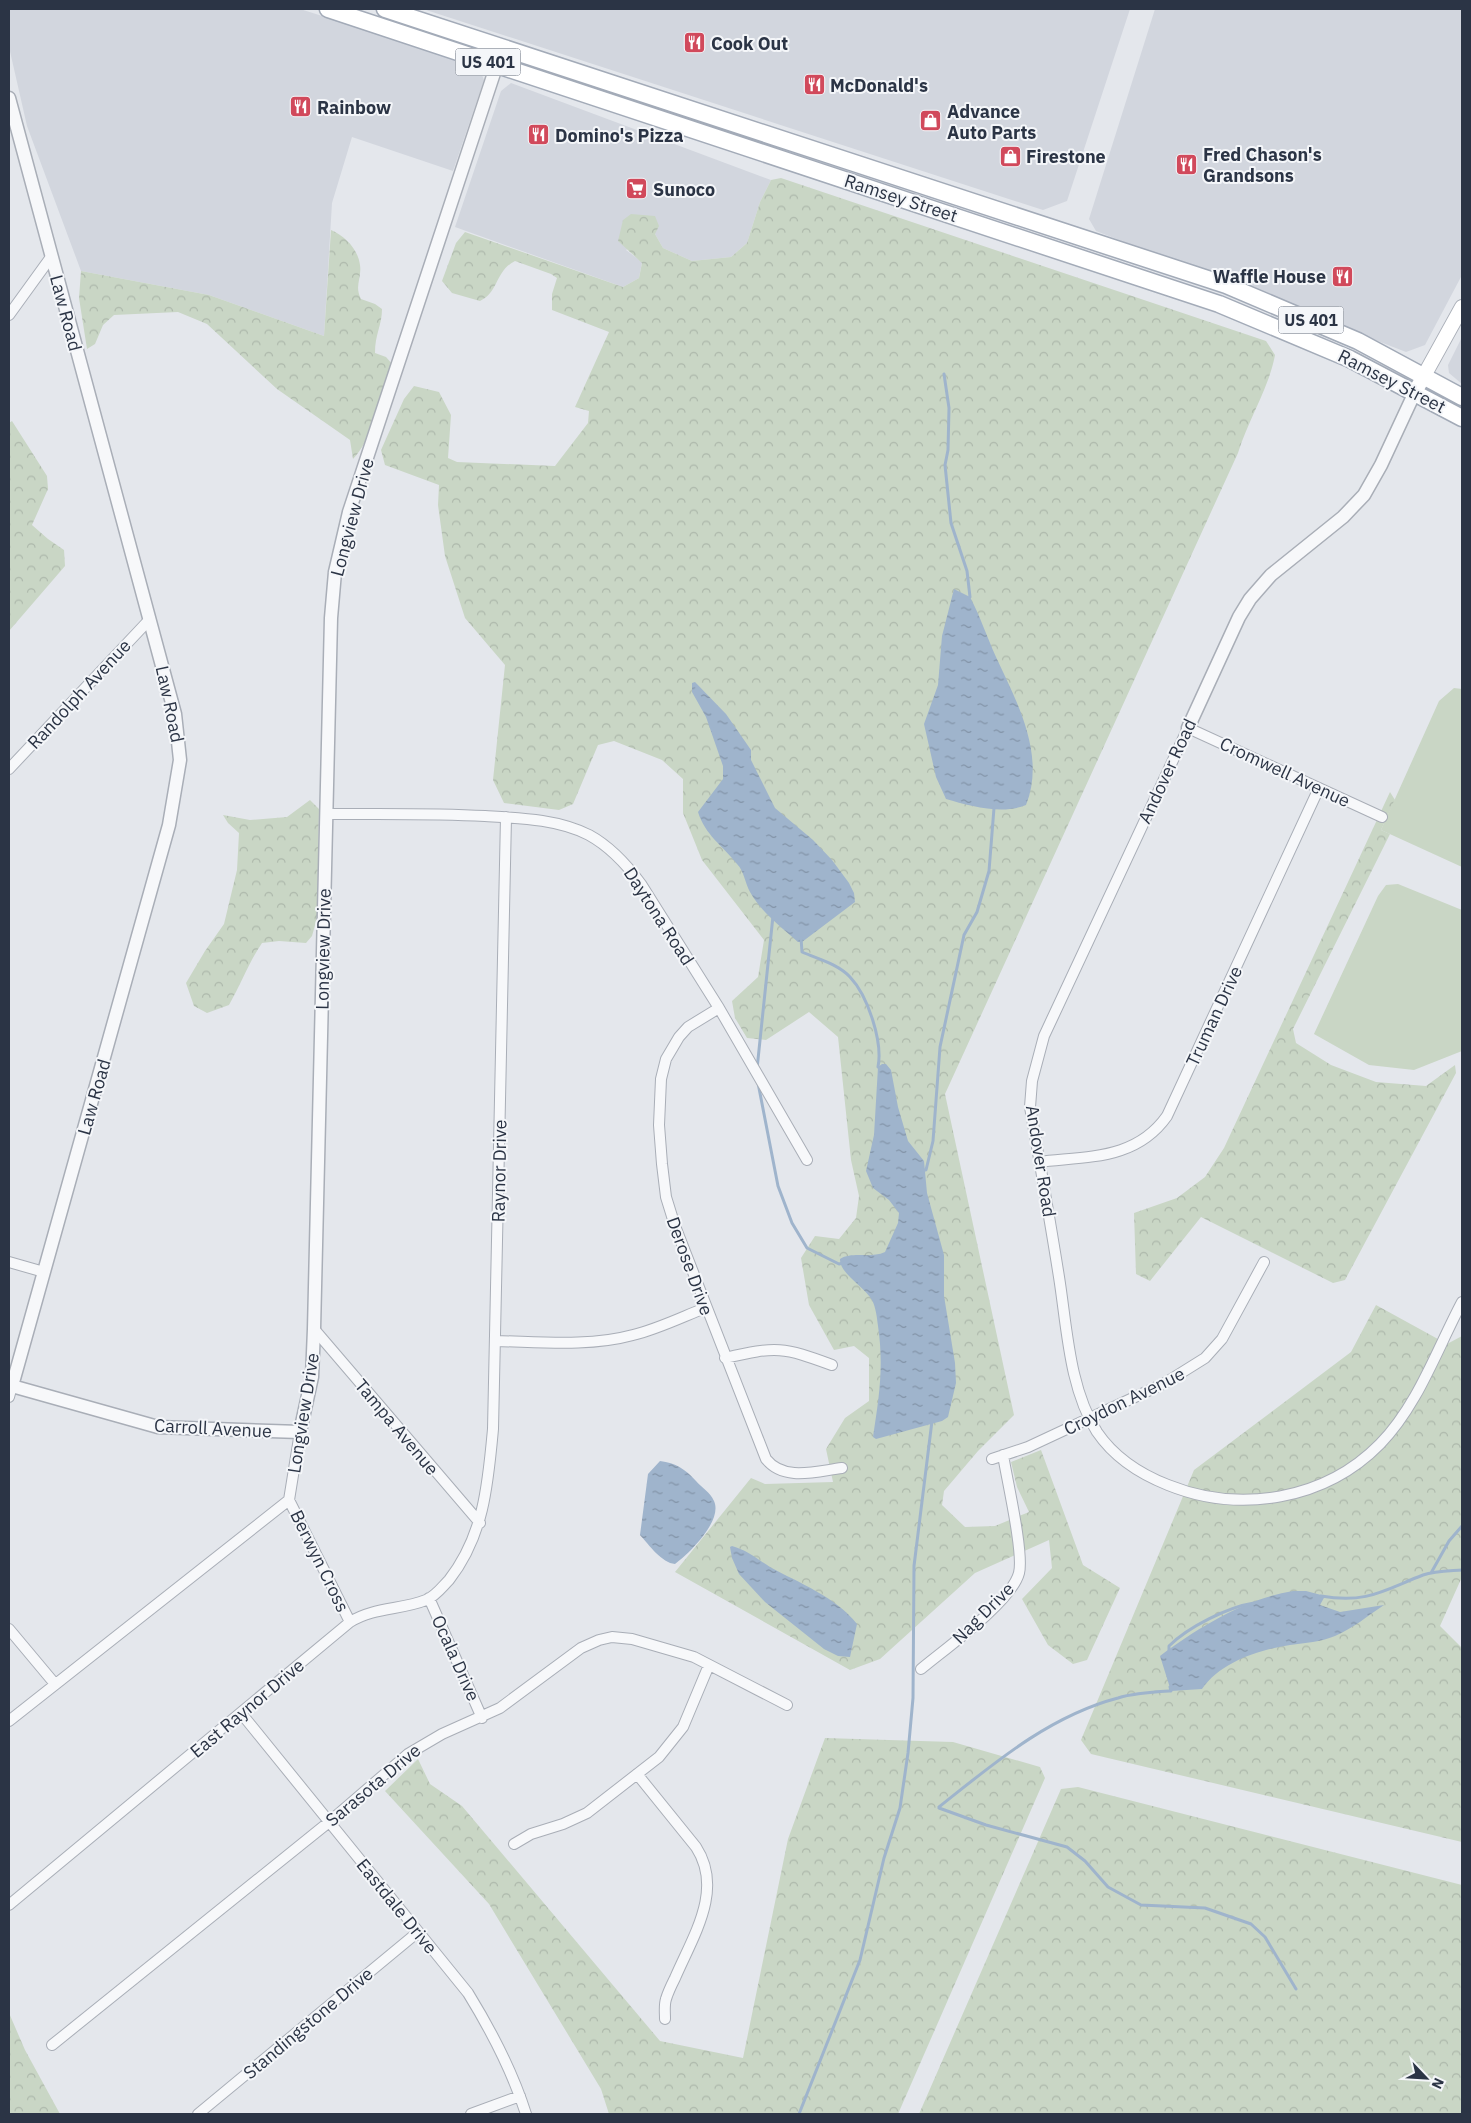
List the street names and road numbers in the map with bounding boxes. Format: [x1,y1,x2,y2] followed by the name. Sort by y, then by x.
[456,48,520,76] road number: US 401
[841,169,961,227] street label: Ramsey Street
[45,272,87,354] street label: Law Road
[1278,306,1344,334] road number: US 401
[1334,344,1450,418] street label: Ramsey Street
[325,455,379,579] street label: Longview Drive
[22,634,136,754] street label: Randolph Avenue
[151,663,189,745] street label: Law Road
[1133,715,1201,827] street label: Andover Road
[1216,732,1354,812] street label: Cromwell Avenue
[619,863,699,969] street label: Daytona Road
[310,888,336,1010] street label: Longview Drive
[1181,962,1247,1070] street label: Truman Drive
[72,1056,116,1138] street label: Law Road
[1021,1103,1061,1219] street label: Andover Road
[487,1119,511,1223] street label: Raynor Drive
[662,1214,718,1319] street label: Derose Drive
[282,1351,324,1475] street label: Longview Drive
[1060,1362,1188,1440] street label: Croydon Avenue
[350,1374,444,1480] street label: Tampa Avenue
[153,1413,273,1443] street label: Carroll Avenue
[285,1506,355,1616] street label: Berwyn Cross
[947,1577,1019,1649] street label: Nag Drive
[427,1611,485,1705] street label: Ocala Drive
[185,1653,309,1762] street label: East Raynor Drive
[321,1739,425,1831] street label: Sarasota Drive
[352,1854,442,1958] street label: Eastdale Drive
[238,1962,378,2084] street label: Standingstone Drive

